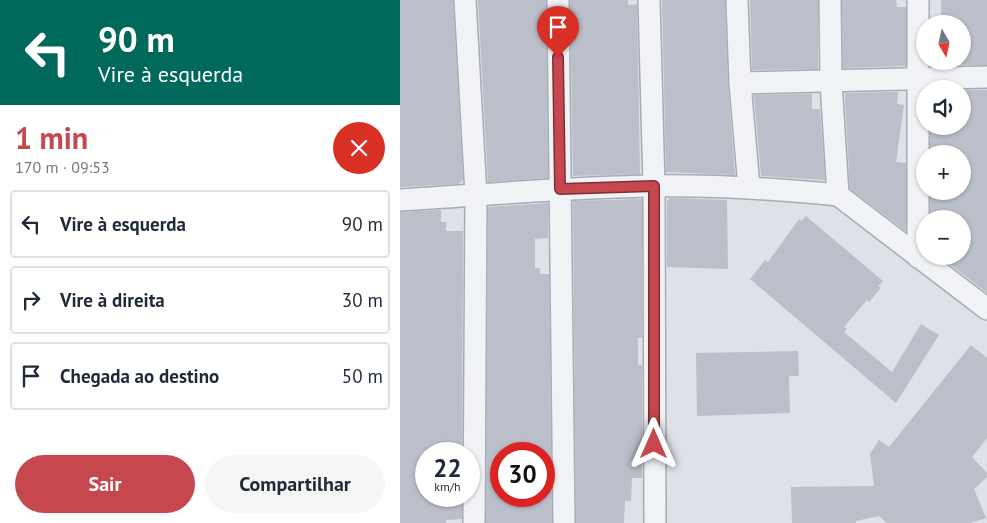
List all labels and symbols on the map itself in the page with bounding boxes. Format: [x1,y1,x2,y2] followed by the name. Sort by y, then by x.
[537,6,579,57] pin
[916,15,971,70] north arrow
[627,417,679,469] position arrow
[490,442,555,507] speed limit sign: 30

